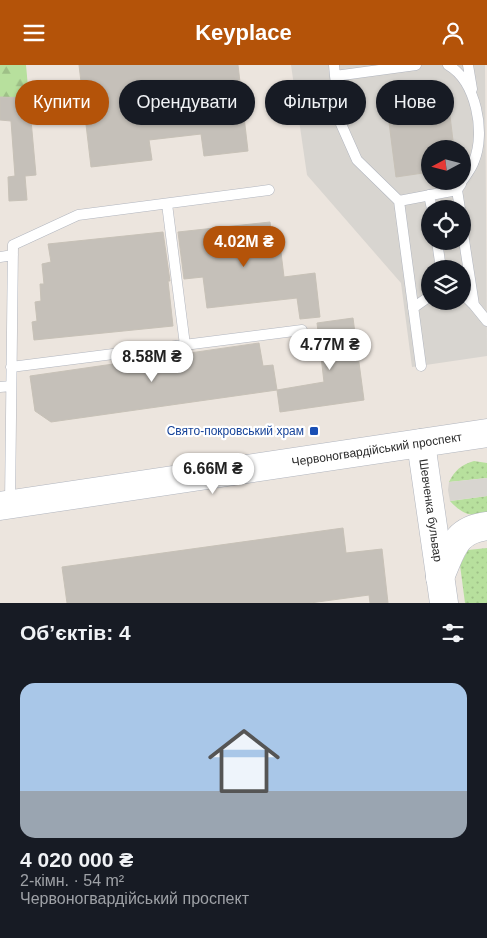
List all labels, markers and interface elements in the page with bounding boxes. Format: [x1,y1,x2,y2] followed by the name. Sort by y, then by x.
[20,19,48,47] icon: menu
[439,19,467,47] icon: person
[195,20,292,45] text: Keyplace
[15,80,109,125] chip: Купити
[119,80,255,125] chip: Орендувати
[265,80,366,125] chip: Фільтри
[376,80,454,125] chip: Нове
[421,140,471,190] north arrow
[421,140,471,310] map controls
[421,200,471,250] button: locate
[198,225,290,268] pin: 4.02M ₴
[214,233,274,250] text: 4.02M ₴
[421,260,471,310] button: layers
[284,329,376,371] pin: 4.77M ₴
[300,336,360,353] text: 4.77M ₴
[106,341,198,383] pin: 8.58M ₴
[122,348,182,365] text: 8.58M ₴
[167,424,304,438] place label: Свято-покровський храм
[308,425,320,437] marker: Свято-покровський храм
[291,430,463,469] street label: Червоногвардійський проспект
[167,453,259,495] pin: 6.66M ₴
[416,458,445,563] street label: Шевченка бульвар
[183,460,243,477] text: 6.66M ₴
[439,619,467,647] icon: filters
[20,621,131,644] text: Об’єктів: 4
[199,716,289,806] icon: home
[20,848,133,871] text: 4 020 000 ₴
[20,872,124,889] text: 2-кімн. · 54 m²
[20,890,249,907] text: Червоногвардійський проспект

